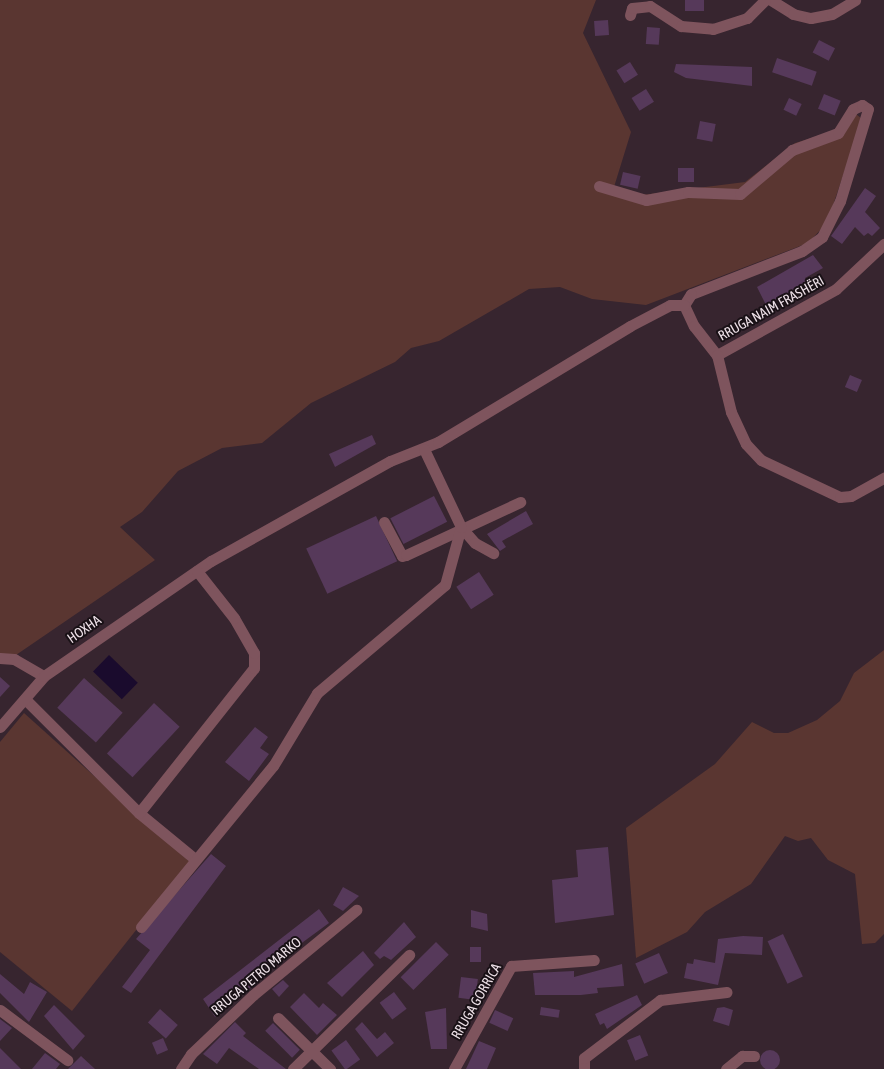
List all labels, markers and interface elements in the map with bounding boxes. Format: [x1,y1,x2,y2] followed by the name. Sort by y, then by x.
[715,272,827,344] street label: RRUGA NAIM FRASHËRI
[64,611,104,647] street label: HOXHA
[208,933,304,1019] street label: RRUGA PETRO MARKO
[448,960,504,1042] street label: RRUGA GORRICA

